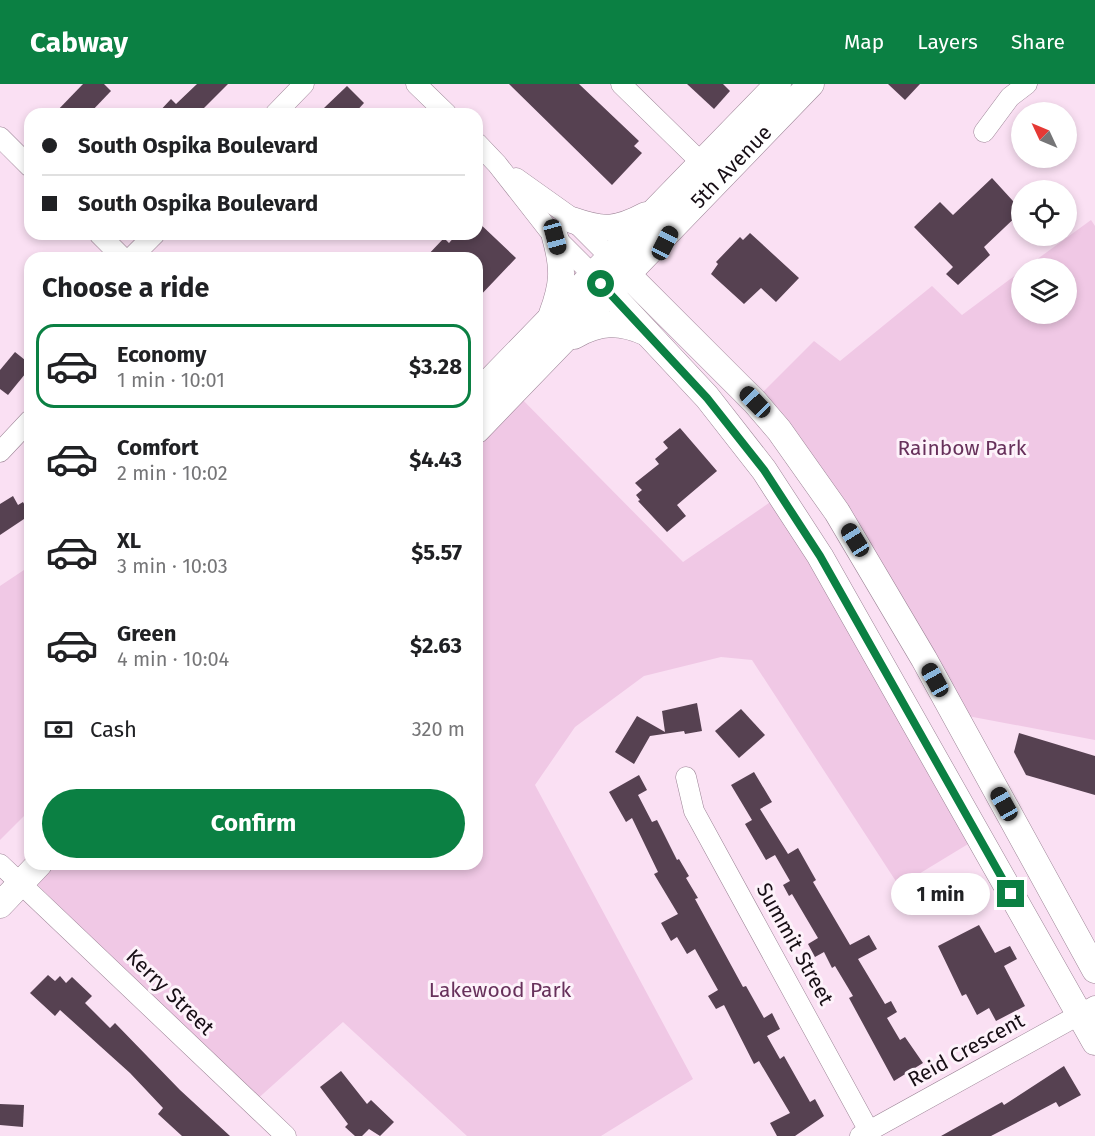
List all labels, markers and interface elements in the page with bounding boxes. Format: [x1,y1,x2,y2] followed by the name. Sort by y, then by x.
[30,26,128,59] text: Cabway
[844,29,884,55] text: Map
[917,29,978,55] text: Layers
[1011,29,1065,55] text: Share
[1011,102,1077,168] north arrow
[1011,102,1077,324] map controls
[685,120,777,214] street label: 5th Avenue
[78,132,318,159] text: South Ospika Boulevard
[1011,180,1077,246] button: locate
[78,190,318,217] text: South Ospika Boulevard
[542,217,568,257] car
[649,223,681,263] car
[1011,258,1077,324] button: layers
[587,270,614,297] route start
[42,272,209,304] text: Choose a ride
[45,339,99,393] icon: car
[117,341,206,368] text: Economy
[409,353,462,380] text: $3.28
[117,368,225,392] text: 1 min · 10:01
[736,383,774,421] car
[45,432,99,486] icon: car
[117,434,198,461] text: Comfort
[898,435,1027,461] park label: Rainbow Park
[409,446,462,473] text: $4.43
[117,461,228,485] text: 2 min · 10:02
[838,520,872,560] car
[45,525,99,579] icon: car
[117,527,141,554] text: XL
[411,539,462,566] text: $5.57
[117,554,228,578] text: 3 min · 10:03
[45,618,99,672] icon: car
[117,620,176,647] text: Green
[410,632,462,659] text: $2.63
[117,647,229,671] text: 4 min · 10:04
[918,660,952,700] car
[42,713,75,746] icon: cash
[90,716,137,743] text: Cash
[412,717,465,741] text: 320 m
[987,784,1021,824] car
[42,789,465,858] button: Confirm
[891,873,990,915] callout: 1 min
[751,878,839,1010] street label: Summit Street
[997,880,1024,907] route end
[916,882,965,906] text: 1 min
[120,944,220,1041] street label: Kerry Street
[429,977,572,1003] park label: Lakewood Park
[903,1007,1029,1093] street label: Reid Crescent

